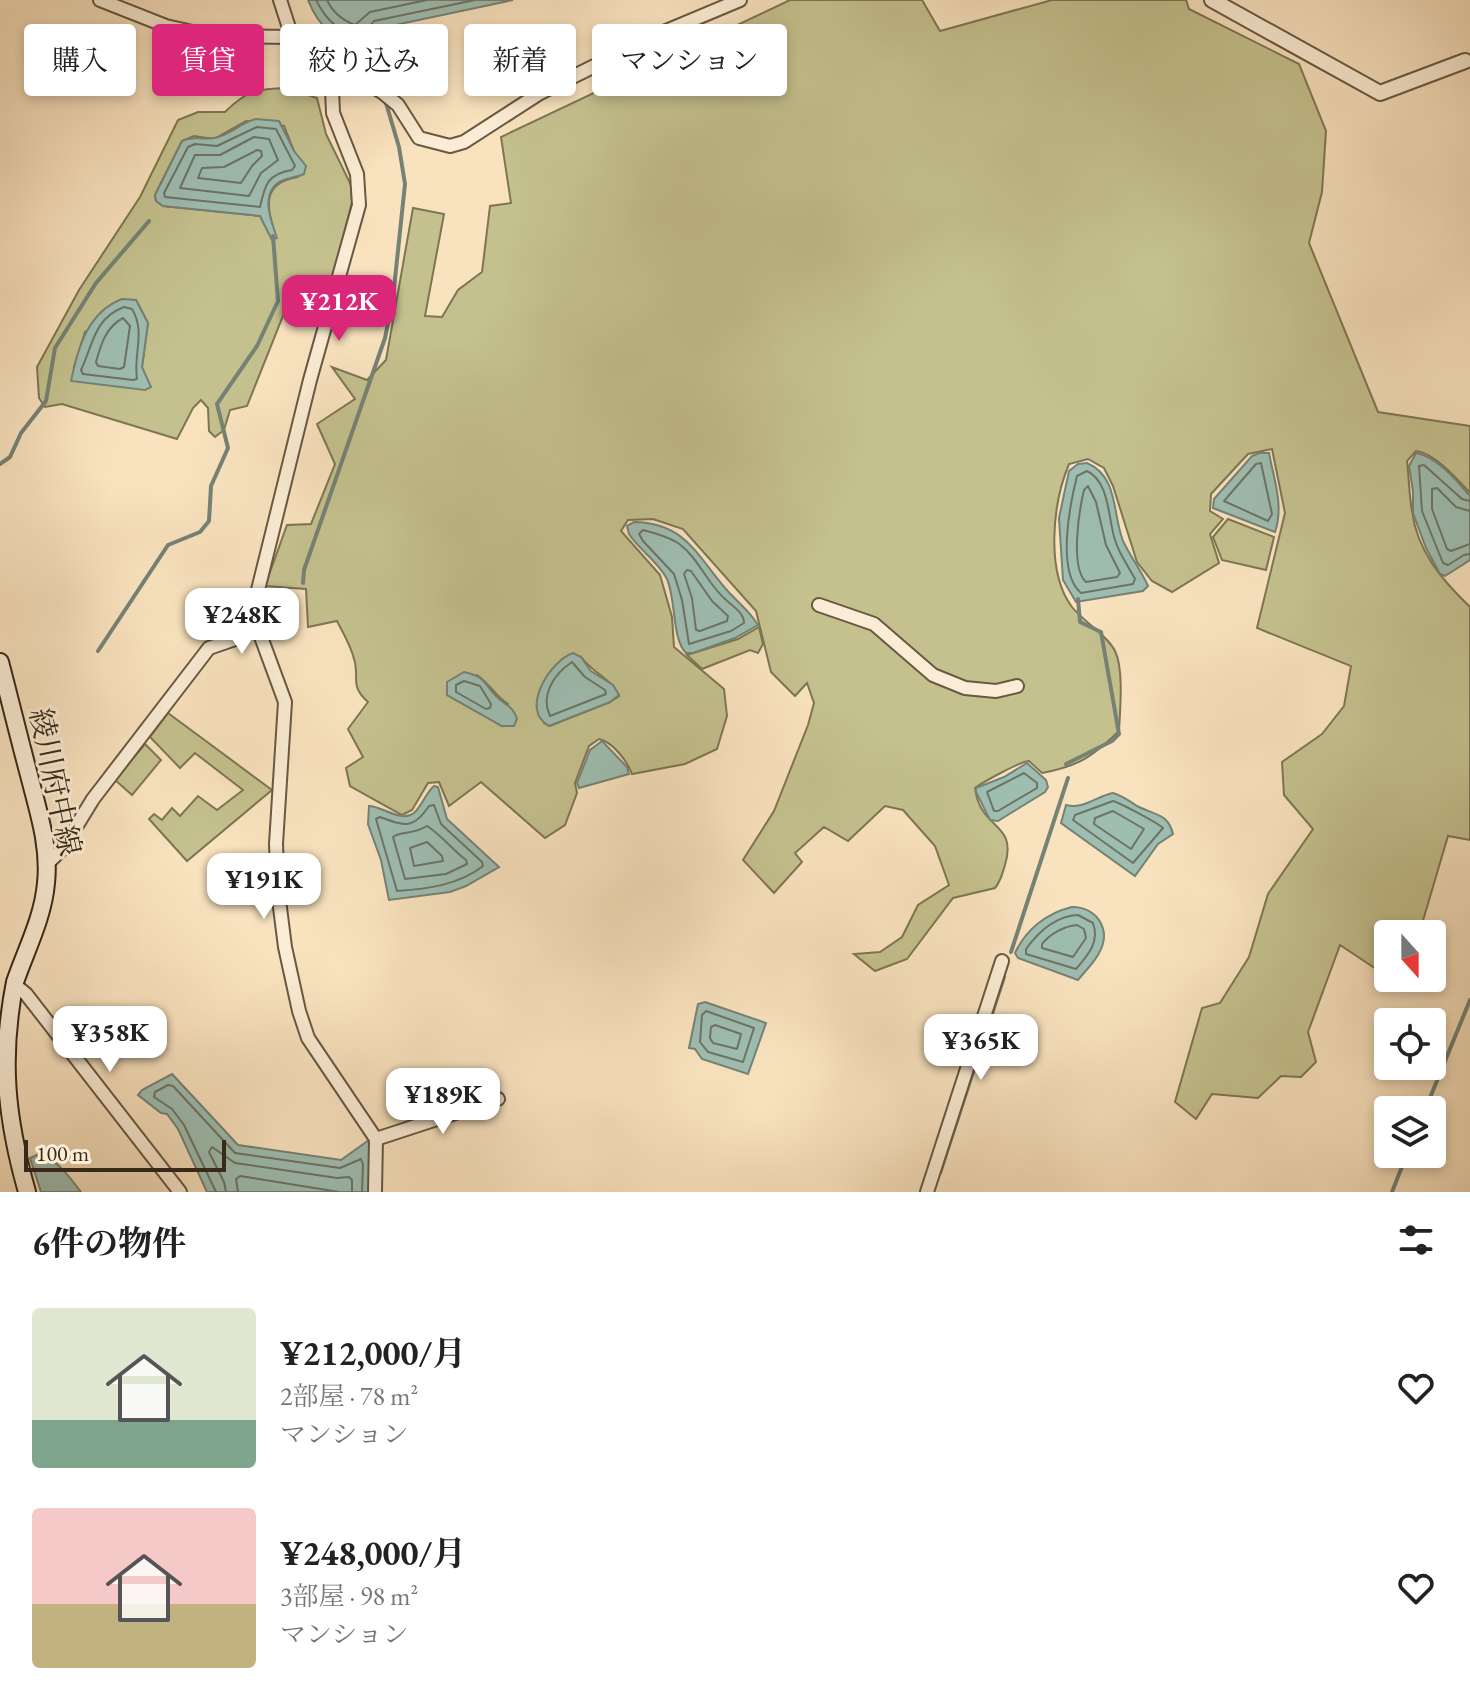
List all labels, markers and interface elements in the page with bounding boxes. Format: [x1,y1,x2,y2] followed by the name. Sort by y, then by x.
[24,24,136,96] chip: 購入
[152,24,264,96] chip: 賃貸
[280,24,448,96] chip: 絞り込み
[464,24,576,96] chip: 新着
[592,24,787,96] chip: マンション
[283,275,395,343] pin: ¥212K
[300,284,378,318] text: ¥212K
[186,588,298,656] pin: ¥248K
[203,597,281,631] text: ¥248K
[21,704,90,859] street label: 綾川府中線
[208,853,320,921] pin: ¥191K
[225,862,303,896] text: ¥191K
[1374,920,1446,992] north arrow
[1374,920,1446,1168] map controls
[54,1006,166,1074] pin: ¥358K
[1374,1008,1446,1080] button: locate
[925,1014,1037,1082] pin: ¥365K
[71,1015,149,1049] text: ¥358K
[942,1023,1020,1057] text: ¥365K
[387,1068,499,1136] pin: ¥189K
[404,1077,482,1111] text: ¥189K
[1374,1096,1446,1168] button: layers
[24,1136,226,1172] scale bar
[36,1139,89,1168] text: 100 m
[1394,1218,1438,1262] icon: filters
[32,1221,186,1265] text: 6件の物件
[280,1331,466,1375] text: ¥212,000/月
[96,1340,192,1436] icon: home
[1394,1366,1438,1410] icon: heart
[280,1379,418,1413] text: 2部屋 · 78 m²
[280,1417,409,1451] text: マンション
[280,1531,466,1575] text: ¥248,000/月
[96,1540,192,1636] icon: home
[1394,1566,1438,1610] icon: heart
[280,1579,418,1613] text: 3部屋 · 98 m²
[280,1617,409,1651] text: マンション

